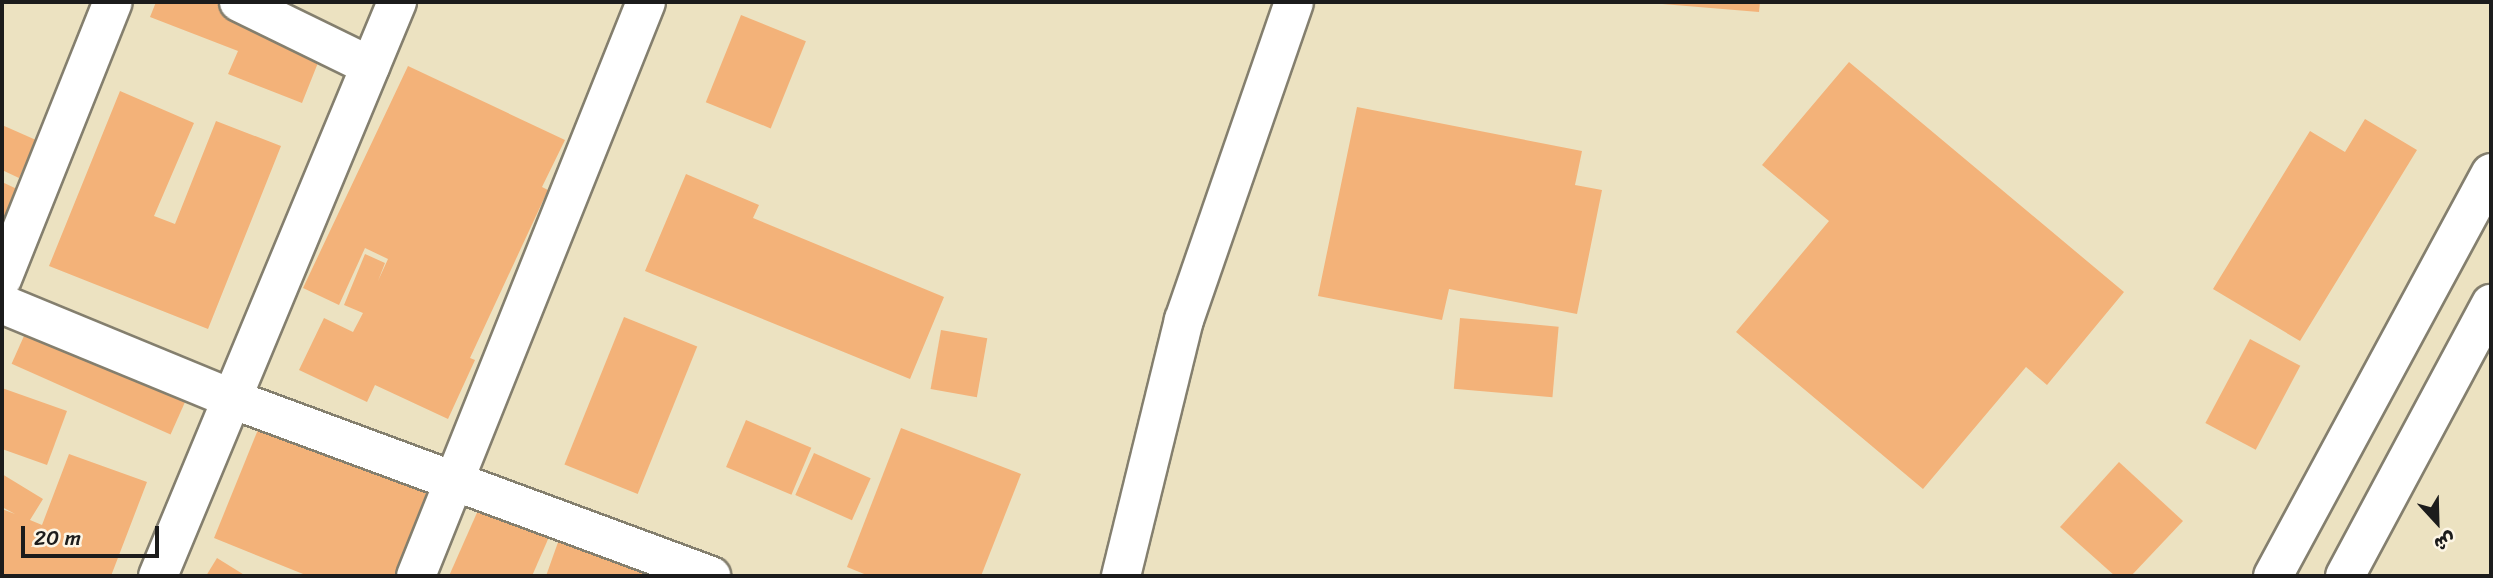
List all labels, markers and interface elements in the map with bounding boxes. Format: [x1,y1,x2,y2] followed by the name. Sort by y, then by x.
[2402,487,2472,557] north arrow
[24,512,163,556] scale bar
[34,519,81,557] text: 20 m
[2429,523,2461,561] text: ش

